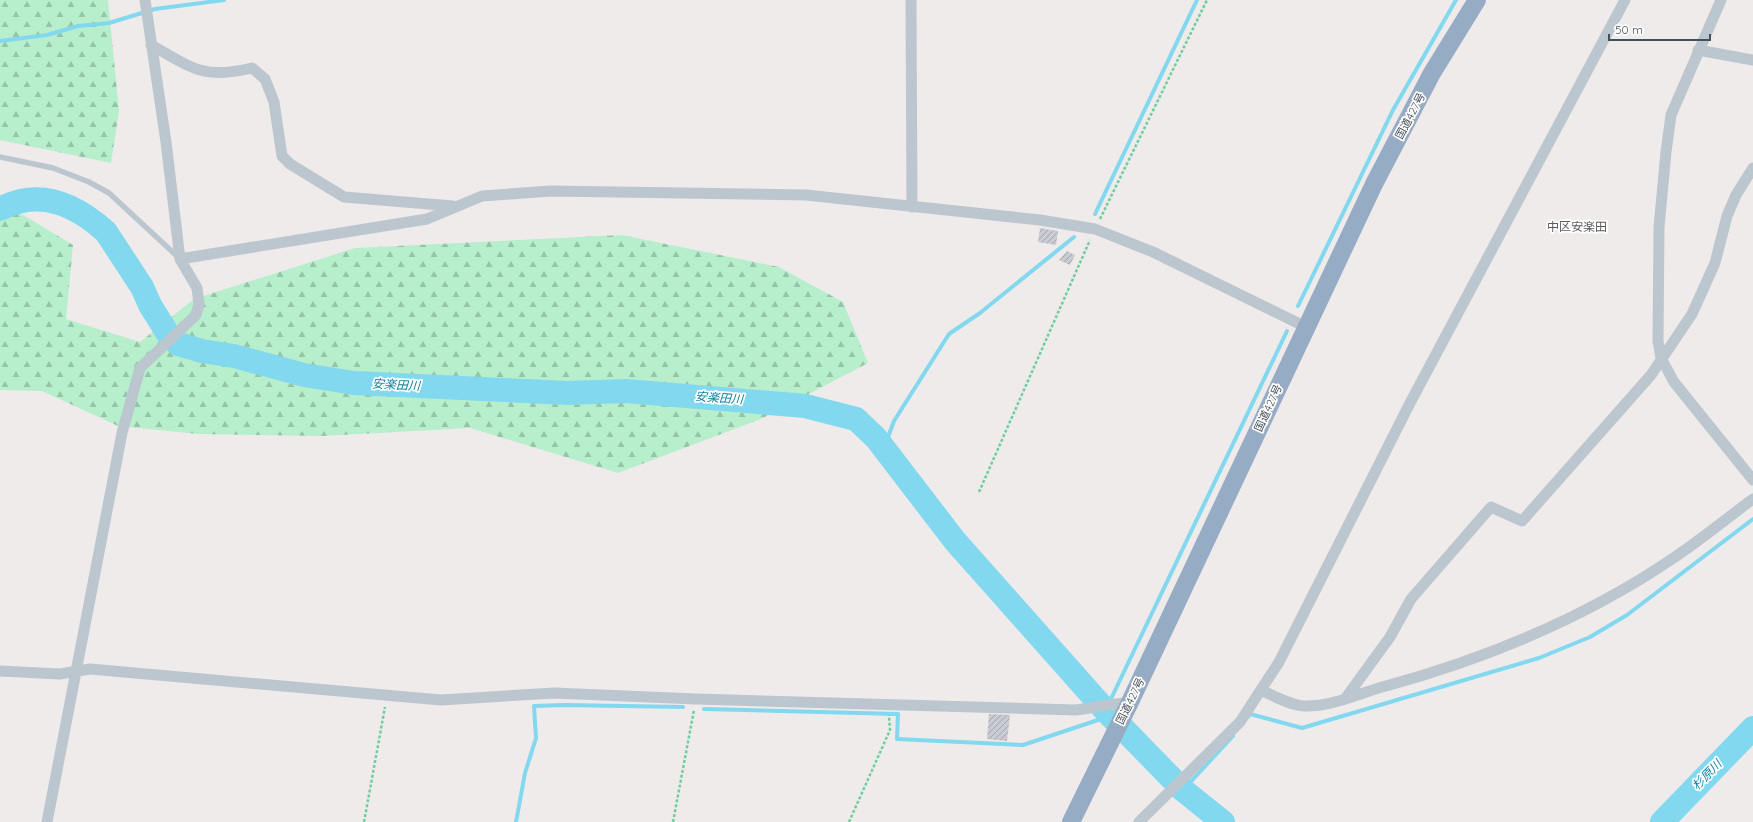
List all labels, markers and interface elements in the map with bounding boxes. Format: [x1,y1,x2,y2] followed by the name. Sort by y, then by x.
[1609,16,1710,42] scale bar
[1615,22,1643,37] text: 50 m
[1392,90,1428,142] street label: 国道427号
[1547,219,1607,234] district label: 中区安楽田
[372,376,422,393] water label: 安楽田川
[1251,382,1285,434] street label: 国道427号
[695,388,745,407] water label: 安楽田川
[1113,675,1147,727] street label: 国道427号
[1689,755,1726,793] water label: 杉原川

